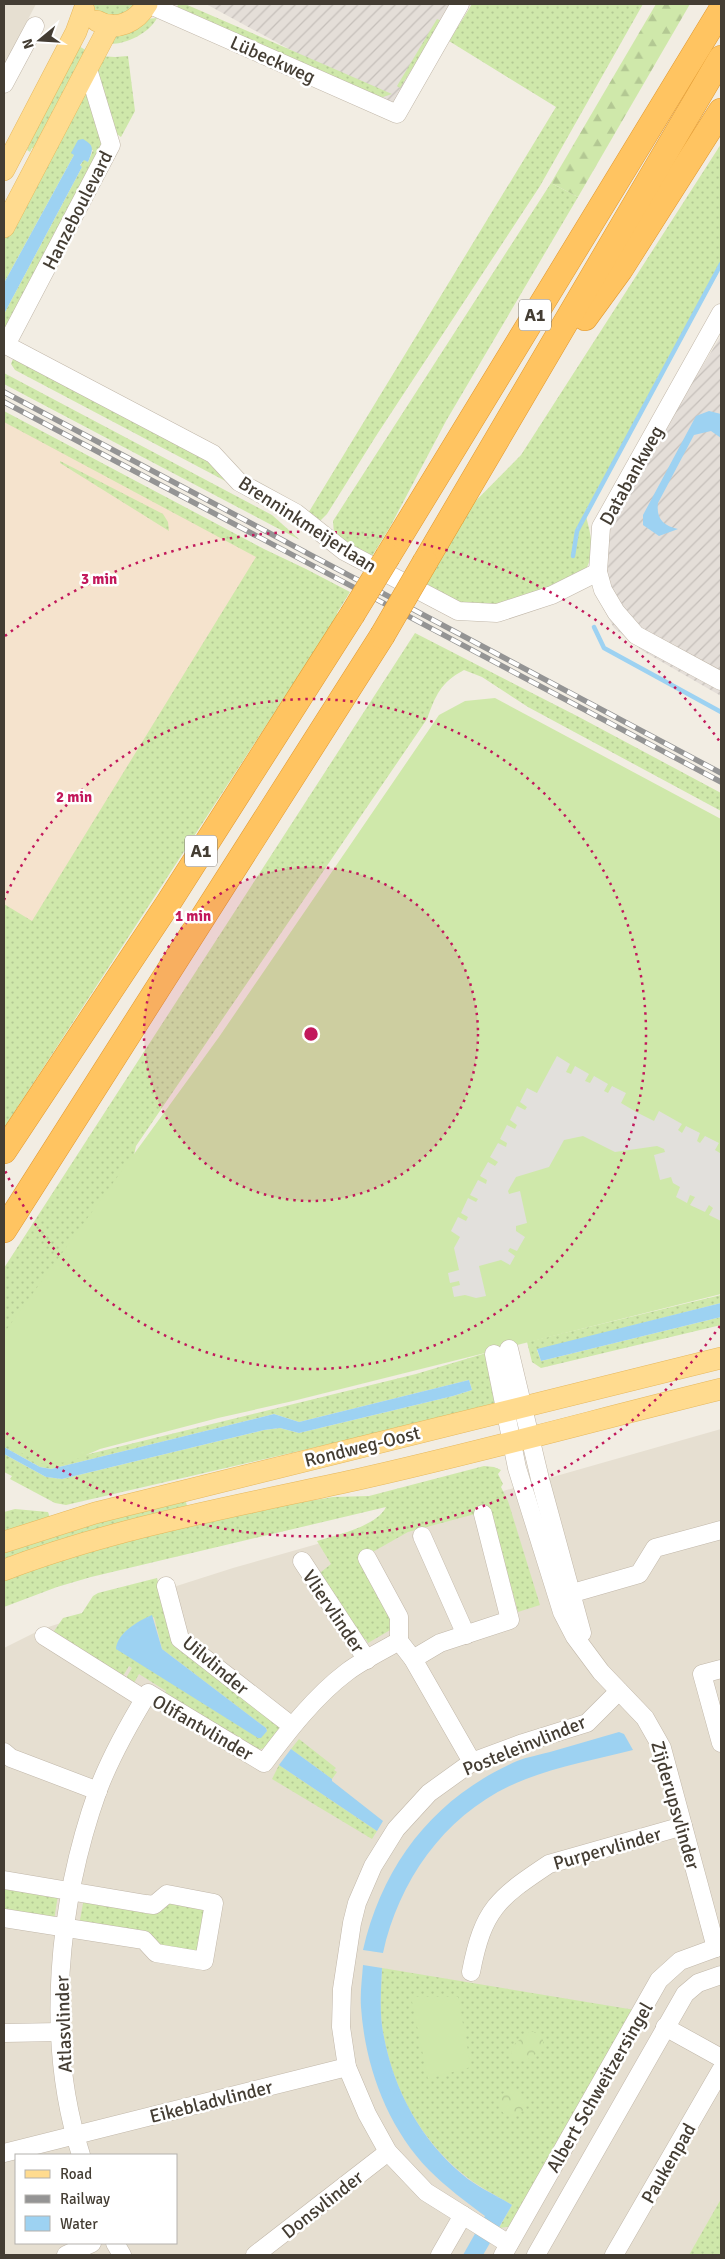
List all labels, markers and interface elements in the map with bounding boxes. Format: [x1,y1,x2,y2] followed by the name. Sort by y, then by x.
[15,15,65,65] north arrow
[226,30,319,89] street label: Lübeckweg
[19,37,38,51] text: N
[38,147,118,274] street label: Hanzeboulevard
[519,300,551,330] road number: A1
[595,421,669,530] street label: Databankweg
[234,471,381,578] street label: Brenninkmeijerlaan
[81,570,117,588] text: 3 min
[56,788,92,806] text: 2 min
[185,836,217,866] road number: A1
[175,907,211,925] text: 1 min
[302,1025,320,1043] centre of rings
[302,1421,423,1473] street label: Rondweg-Oost
[297,1566,370,1658] street label: Vliervlinder
[177,1631,254,1701] street label: Uilvlinder
[148,1689,257,1766] street label: Olifantvlinder
[459,1710,590,1782] street label: Posteleinvlinder
[645,1738,705,1872] street label: Zijderupsvlinder
[550,1822,664,1876] street label: Purpervlinder
[50,1975,78,2073] street label: Atlasvlinder
[541,1998,659,2177] street label: Albert Schweitzersingel
[147,2075,275,2129] street label: Eikebladvlinder
[636,2119,702,2208] street label: Paukenpad
[15,2154,178,2244] legend
[60,2165,92,2183] text: Road
[277,2165,368,2244] street label: Donsvlinder
[60,2190,110,2208] text: Railway
[60,2215,98,2233] text: Water

